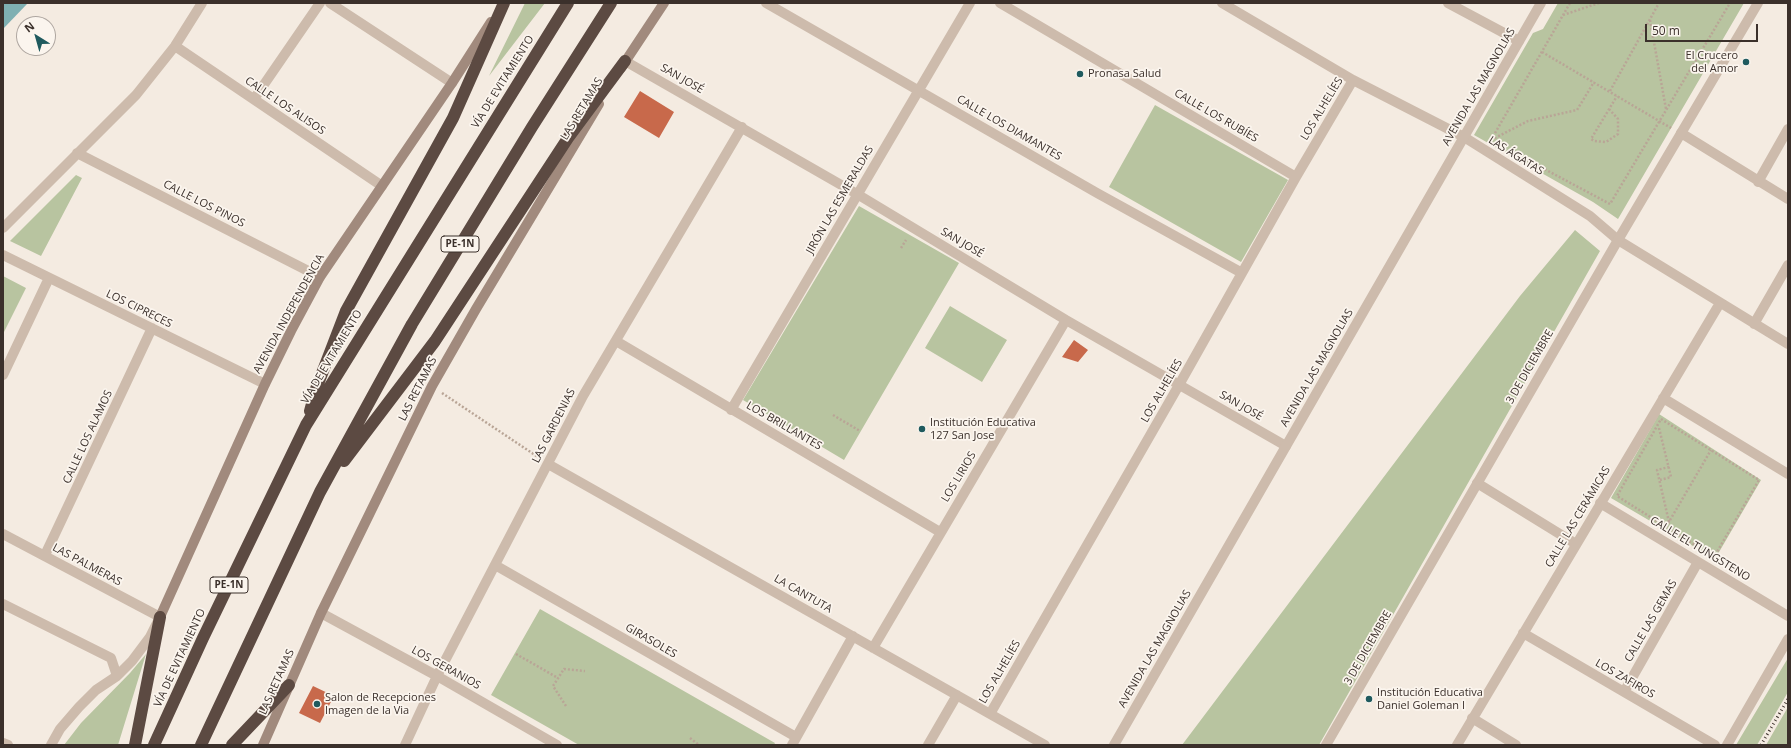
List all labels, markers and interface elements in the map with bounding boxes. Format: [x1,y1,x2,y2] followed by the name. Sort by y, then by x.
[16,16,56,56] north arrow
[1647,16,1760,42] scale bar
[21,18,37,36] text: N
[1652,22,1680,39] text: 50 m
[1440,26,1518,148] street label: AVENIDA LAS MAGNOLIAS
[469,33,537,131] street label: VÍA DE EVITAMIENTO
[1686,49,1738,75] place label: El Crucero del Amor
[1741,57,1751,67] marker: El Crucero del Amor
[658,61,706,97] street label: SAN JOSÉ
[1088,67,1161,81] place label: Pronasa Salud
[1075,69,1085,79] marker: Pronasa Salud
[242,74,328,138] street label: CALLE LOS ALISOS
[558,75,606,143] street label: LAS RETAMAS
[1298,75,1346,143] street label: LOS ALHELÍES
[1172,87,1260,145] street label: CALLE LOS RUBÍES
[954,93,1064,163] street label: CALLE LOS DIAMANTES
[1486,134,1546,178] street label: LAS ÁGATAS
[804,144,876,256] street label: JIRÓN LAS ESMERALDAS
[161,178,247,230] street label: CALLE LOS PINOS
[938,225,986,261] street label: SAN JOSÉ
[441,236,479,252] road number: PE-1N
[251,252,327,376] street label: AVENIDA INDEPENDENCIA
[104,287,174,331] street label: LOS CIPRECES
[1278,307,1356,429] street label: AVENIDA LAS MAGNOLIAS
[299,308,365,406] street label: VÍA DE EVITAMIENTO
[1503,328,1557,406] street label: 3 DE DICIEMBRE
[396,355,440,423] street label: LAS RETAMAS
[1139,357,1185,425] street label: LOS ALHELÍES
[530,387,578,465] street label: LAS GARDENIAS
[61,388,115,486] street label: CALLE LOS ALAMOS
[1217,388,1265,424] street label: SAN JOSÉ
[744,399,824,453] street label: LOS BRILLANTES
[930,416,1036,442] place label: Institución Educativa 127 San Jose
[917,424,927,434] marker: Institución Educativa 127 San Jose
[939,449,979,505] street label: LOS LIRIOS
[1543,464,1613,570] street label: CALLE LAS CERÁMICAS
[1648,514,1752,584] street label: CALLE EL TUNGSTENO
[50,541,124,589] street label: LAS PALMERAS
[772,572,834,616] street label: LA CANTUTA
[210,577,248,593] road number: PE-1N
[1622,577,1680,665] street label: CALLE LAS GEMAS
[1116,588,1194,710] street label: AVENIDA LAS MAGNOLIAS
[151,607,209,709] street label: VÍA DE EVITAMIENTO
[1341,609,1395,687] street label: 3 DE DICIEMBRE
[623,621,679,661] street label: GIRASOLES
[977,638,1023,706] street label: LOS ALHELÍES
[409,644,483,692] street label: LOS GERANIOS
[257,647,297,717] street label: LAS RETAMAS
[1593,657,1657,701] street label: LOS ZAFIROS
[1377,686,1483,712] place label: Institución Educativa Daniel Goleman I
[325,691,436,717] place label: Salon de Recepciones Imagen de la Via
[1364,694,1374,704] marker: Institución Educativa Daniel Goleman I
[312,699,322,709] marker: Salon de Recepciones Imagen de la Via

